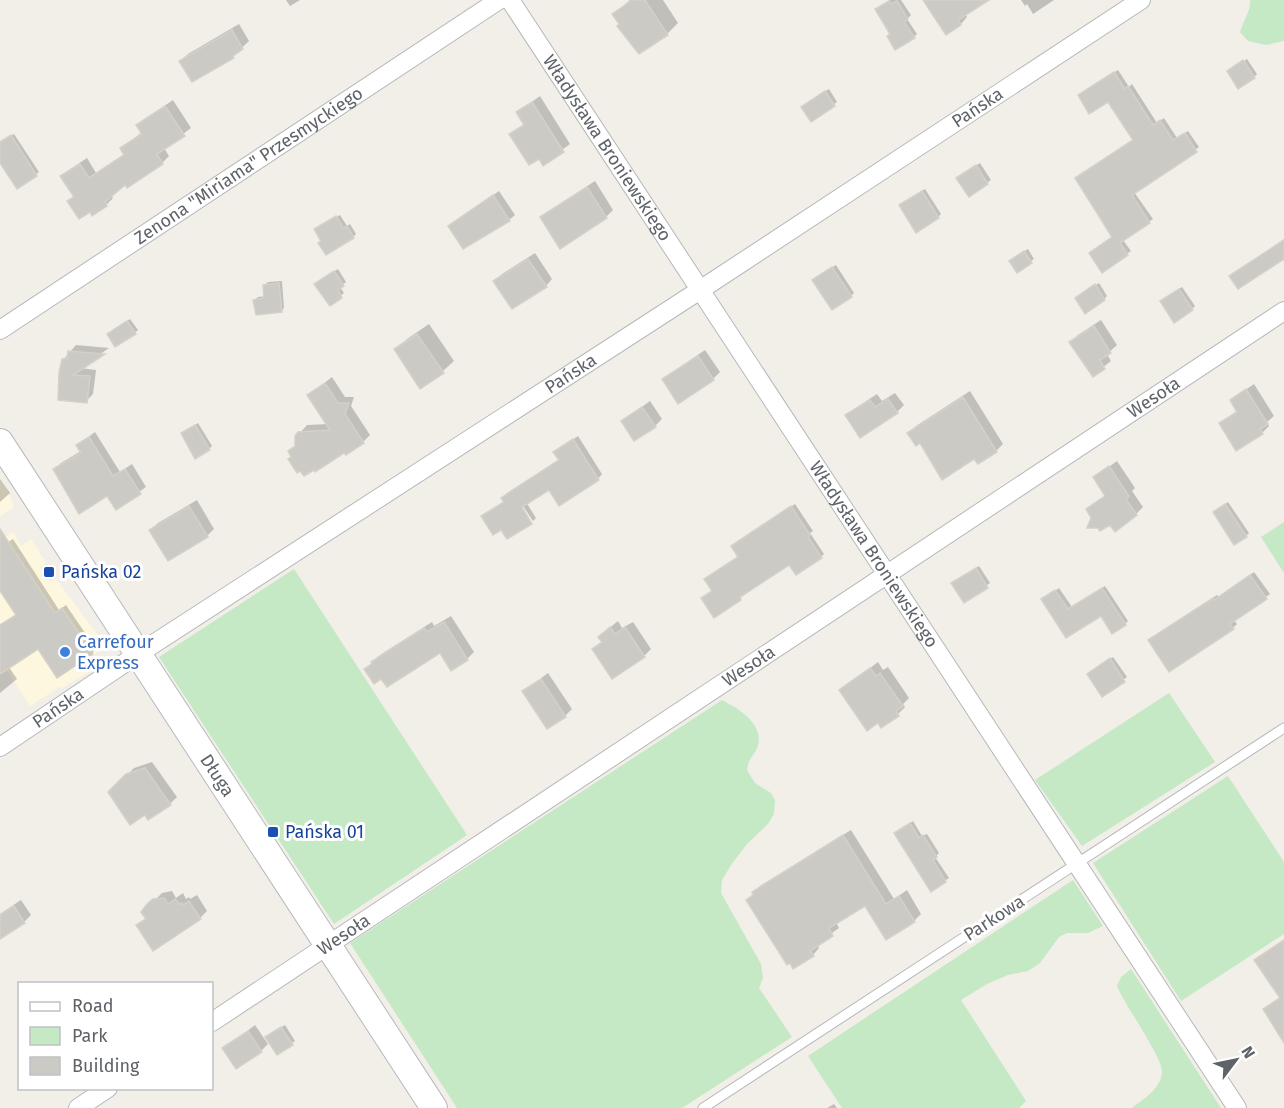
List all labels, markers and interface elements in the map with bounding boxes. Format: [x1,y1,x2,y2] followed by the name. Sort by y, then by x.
[538,51,676,245] street label: Władysława Broniewskiego
[130,82,367,249] street label: Zenona "Miriama" Przesmyckiego
[948,83,1007,132] street label: Pańska
[541,349,601,398] street label: Pańska
[1123,372,1184,423] street label: Wesoła
[805,457,943,652] street label: Władysława Broniewskiego
[61,561,142,583] place label: Pańska 02
[42,565,56,579] marker: Pańska 02
[77,631,154,674] place label: Carrefour Express
[718,641,779,691] street label: Wesoła
[58,645,72,659] marker: Carrefour Express
[28,683,88,733] street label: Pańska
[195,750,239,801] street label: Długa
[285,821,364,843] place label: Pańska 01
[266,825,280,839] marker: Pańska 01
[959,890,1029,946] street label: Parkowa
[313,909,374,960] street label: Wesoła
[18,982,213,1090] legend
[72,995,114,1017] text: Road
[72,1025,108,1047] text: Park
[1206,1030,1266,1090] north arrow
[1237,1043,1259,1062] text: N
[72,1055,140,1077] text: Building

